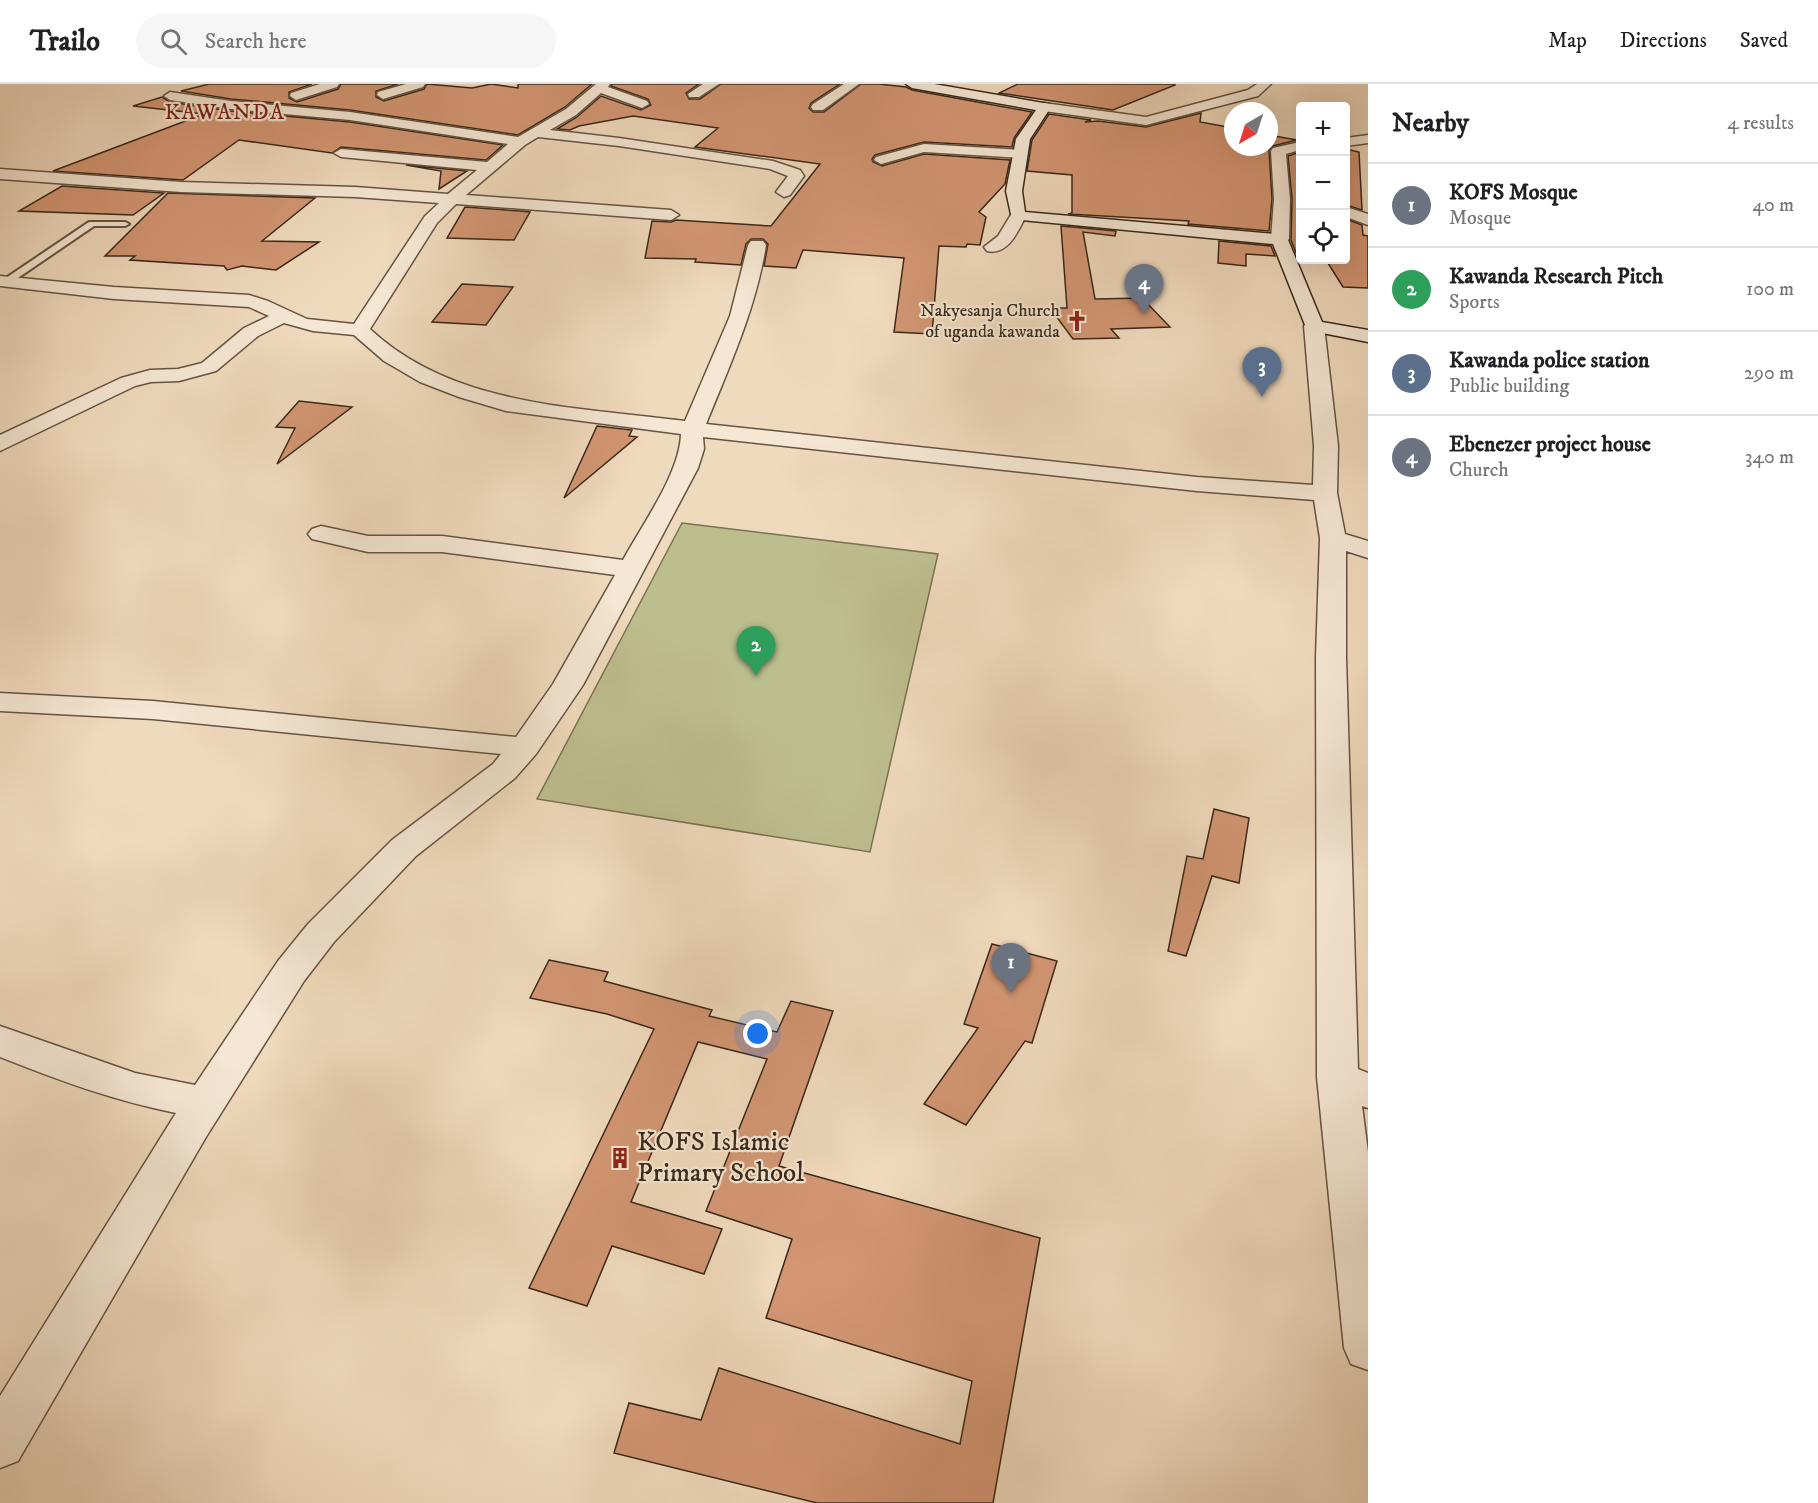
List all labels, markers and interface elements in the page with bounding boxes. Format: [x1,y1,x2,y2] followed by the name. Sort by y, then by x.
[136,14,556,68] search box
[30,24,100,59] text: Trailo
[157,25,190,58] icon: search
[205,28,307,55] text: Search here
[1548,28,1587,54] text: Map
[1620,28,1707,54] text: Directions
[1740,28,1788,54] text: Saved
[164,99,286,126] district label: KAWANDA
[1224,102,1278,156] north arrow
[1296,102,1350,264] map controls
[1296,102,1350,156] button: +
[1392,107,1469,140] text: Nearby
[1727,111,1794,136] text: 4 results
[1296,156,1350,210] button: −
[1449,179,1578,206] text: KOFS Mosque
[1408,193,1415,218] text: 1
[1752,193,1794,218] text: 40 m
[1449,206,1511,231] text: Mosque
[1296,210,1350,264] button: locate
[1449,263,1663,290] text: Kawanda Research Pitch
[1124,264,1164,314] pin: 4
[1407,277,1416,302] text: 2
[1746,277,1794,302] text: 100 m
[1449,290,1500,315] text: Sports
[920,300,1061,343] place label: Nakyesanja Church of uganda kawanda
[1065,309,1089,333] church icon: Nakyesanja Church of uganda kawanda
[1449,347,1649,374] text: Kawanda police station
[1242,348,1282,397] pin: 3
[1408,361,1415,386] text: 3
[1744,361,1794,386] text: 290 m
[1449,374,1569,399] text: Public building
[1449,431,1651,458] text: Ebenezer project house
[1406,445,1417,470] text: 4
[1745,445,1794,470] text: 340 m
[1449,458,1509,483] text: Church
[736,626,776,676] pin: 2
[992,944,1030,993] pin: 1
[743,1019,772,1048] your location
[637,1125,804,1190] place label: KOFS Islamic Primary School
[608,1146,632,1170] building icon: KOFS Islamic Primary School

